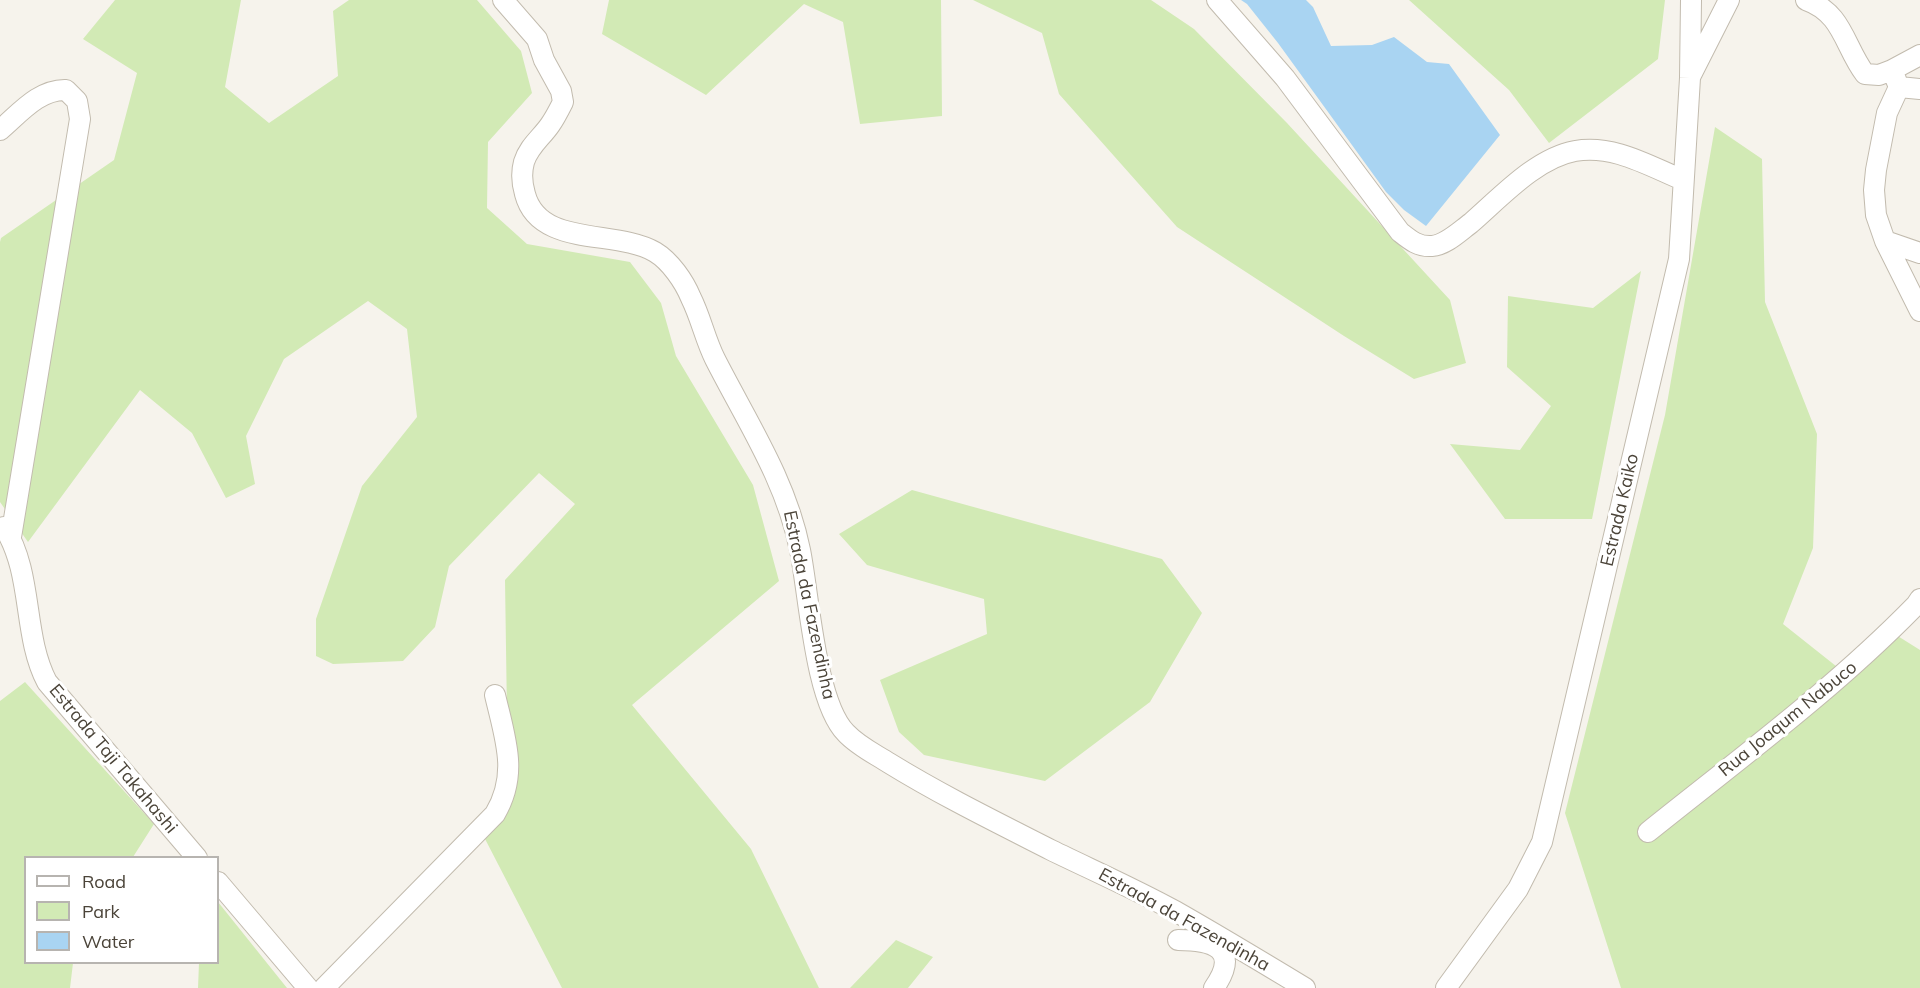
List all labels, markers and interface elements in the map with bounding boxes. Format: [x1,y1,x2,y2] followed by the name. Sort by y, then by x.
[1597,452,1643,568] street label: Estrada Kaiko
[778,509,840,701] street label: Estrada da Fazendinha
[1715,657,1861,781] street label: Rua Joaqum Nabuco
[44,680,182,838] street label: Estrada Taji Takahashi
[24,856,219,964] legend
[1095,864,1273,976] street label: Estrada da Fazendinha
[82,870,126,893] text: Road
[82,900,120,923] text: Park
[82,930,134,953] text: Water

